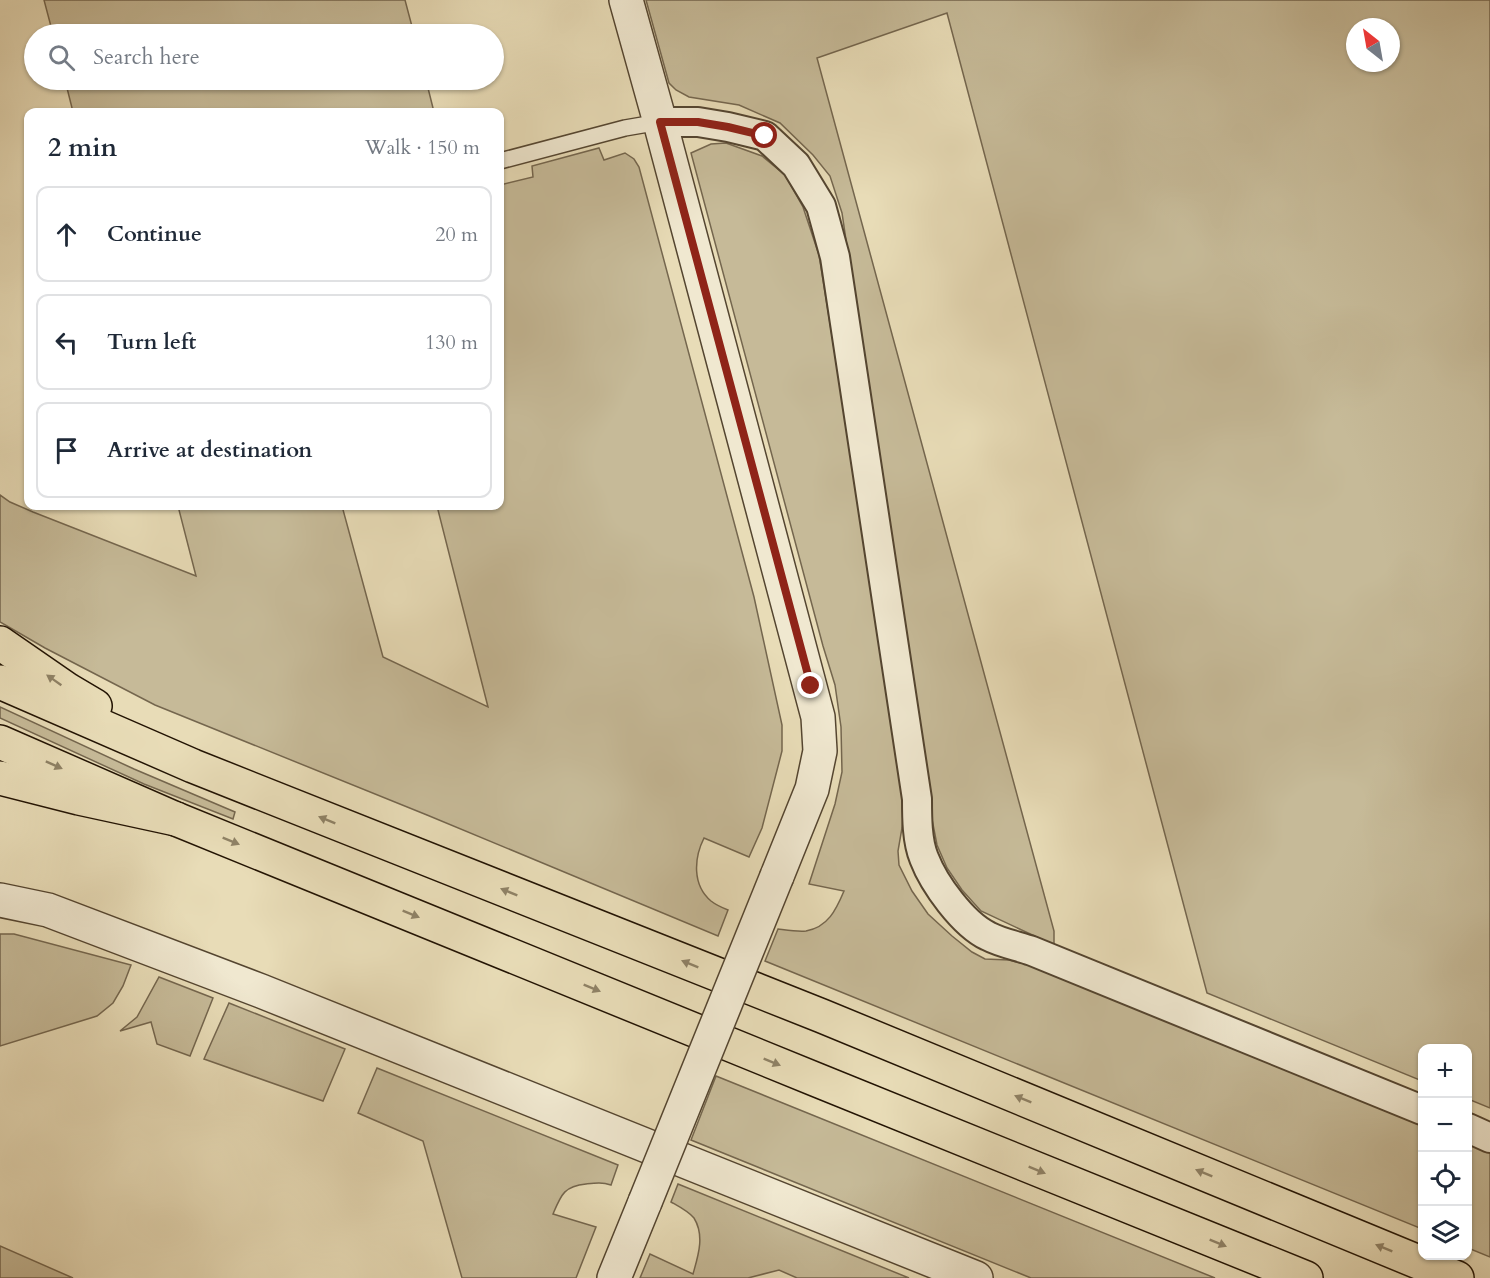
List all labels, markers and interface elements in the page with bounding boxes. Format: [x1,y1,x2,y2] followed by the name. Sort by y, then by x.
[1346,18,1400,72] north arrow
[24,24,504,90] search box
[45,41,78,74] icon: search
[93,42,200,72] text: Search here
[751,122,777,148] route start
[48,130,117,165] text: 2 min
[365,134,480,161] text: Walk · 150 m
[50,218,83,251] icon: ahead
[107,219,202,249] text: Continue
[435,221,478,248] text: 20 m
[50,326,83,359] icon: left
[107,327,196,357] text: Turn left
[425,329,478,356] text: 130 m
[50,434,83,467] icon: arrive
[107,435,312,465] text: Arrive at destination
[797,672,823,698] route end
[47,674,63,686] one-way arrow
[45,760,63,770] one-way arrow
[318,814,336,824] one-way arrow
[222,836,240,846] one-way arrow
[499,887,517,897] one-way arrow
[403,909,421,919] one-way arrow
[681,959,699,968] one-way arrow
[583,983,601,993] one-way arrow
[1418,1044,1472,1260] map controls
[1418,1044,1472,1098] button: +
[763,1058,781,1067] one-way arrow
[1014,1094,1032,1104] one-way arrow
[1418,1098,1472,1152] button: −
[1418,1152,1472,1206] button: locate
[1029,1165,1047,1175] one-way arrow
[1194,1168,1212,1178] one-way arrow
[1418,1206,1472,1260] button: layers
[1210,1238,1228,1248] one-way arrow
[1375,1243,1393,1252] one-way arrow

